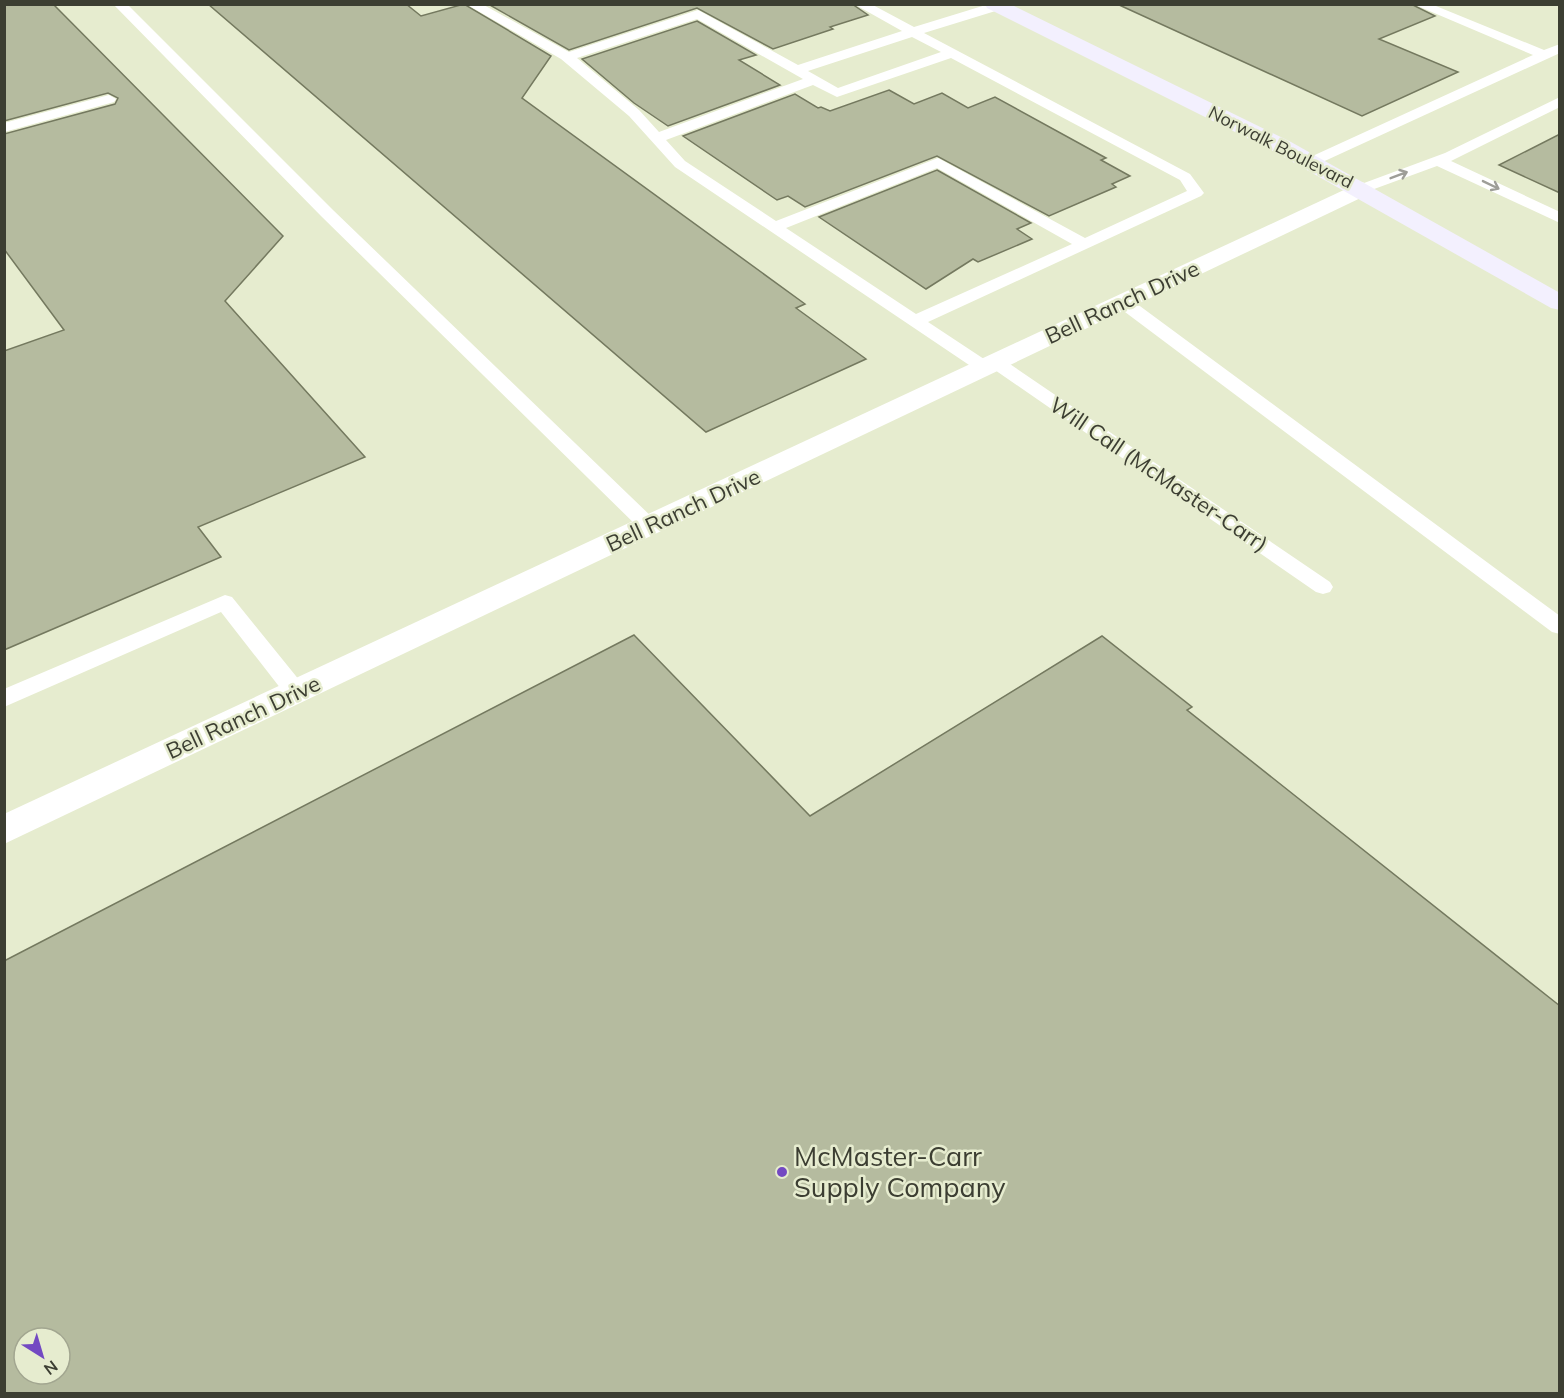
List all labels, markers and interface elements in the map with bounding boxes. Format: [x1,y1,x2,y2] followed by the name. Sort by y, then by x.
[1205,101,1357,193] street label: Norwalk Boulevard
[1390,168,1408,179] one-way arrow
[1481,179,1499,191] one-way arrow
[1040,254,1204,350] street label: Bell Ranch Drive
[1044,390,1274,558] street label: Will Call (McMaster-Carr)
[601,462,765,558] street label: Bell Ranch Drive
[161,669,325,765] street label: Bell Ranch Drive
[794,1139,1006,1204] place label: McMaster-Carr Supply Company
[775,1165,789,1179] marker: McMaster-Carr Supply Company
[12,1326,72,1386] north arrow
[40,1356,62,1380] text: N

